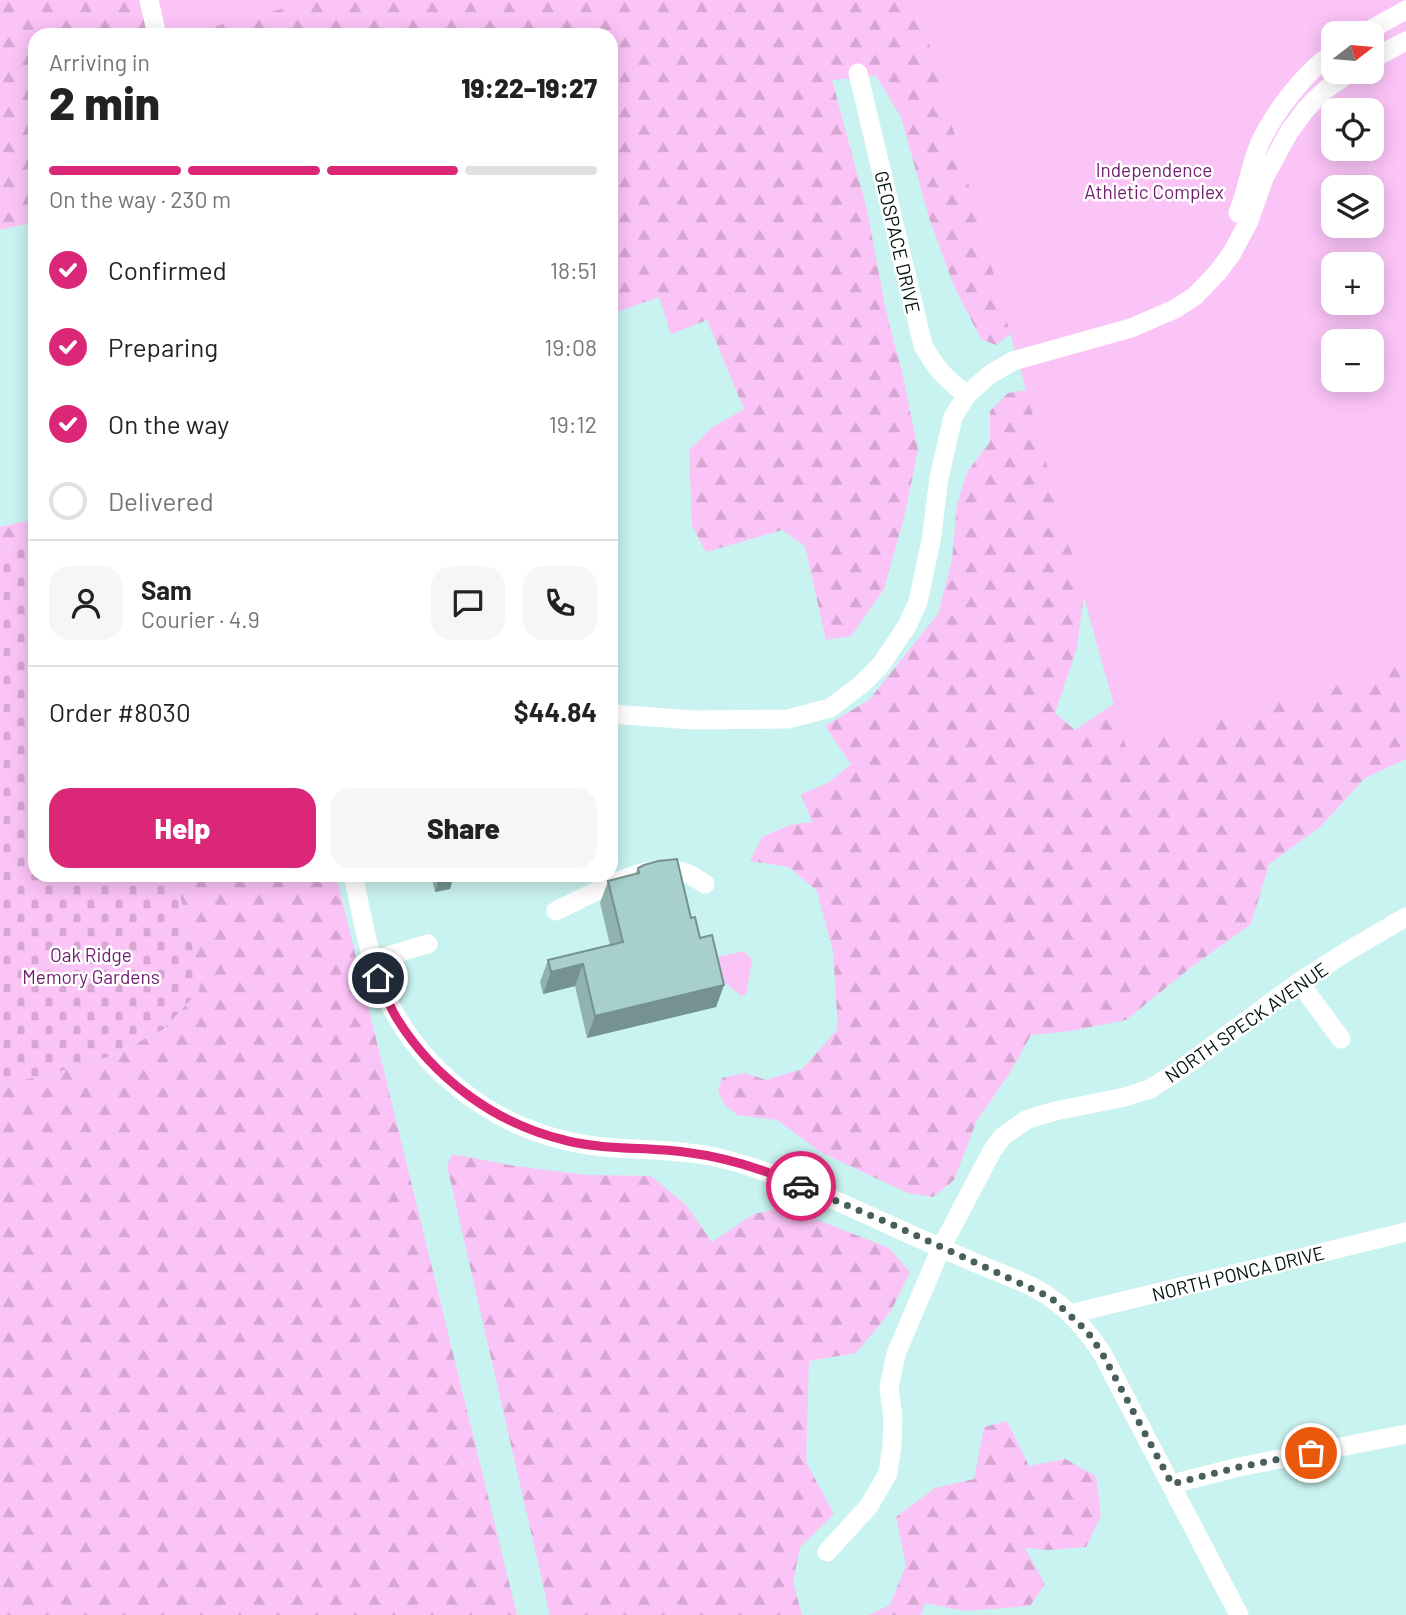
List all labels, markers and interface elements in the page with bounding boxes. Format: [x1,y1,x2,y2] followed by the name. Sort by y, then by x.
[1321,21,1384,84] north arrow
[1321,21,1384,392] map controls
[49,48,150,76] text: Arriving in
[461,72,597,103] text: 19:22–19:27
[49,74,160,129] text: 2 min
[1321,98,1384,161] button: locate
[1084,158,1224,203] park label: Independence Athletic Complex
[870,168,926,316] street label: GEOSPACE DRIVE
[1321,175,1384,238] button: layers
[49,185,231,213] text: On the way · 230 m
[49,251,87,289] icon: check
[1321,252,1384,315] button: +
[108,254,227,285] text: Confirmed
[550,256,597,284] text: 18:51
[49,328,87,366] icon: check
[1321,329,1384,392] button: −
[108,331,218,362] text: Preparing
[544,333,597,361] text: 19:08
[49,405,87,443] icon: check
[108,408,229,439] text: On the way
[549,410,597,438] text: 19:12
[108,485,214,516] text: Delivered
[49,566,123,640] button: person
[431,566,505,640] button: chat
[523,566,597,640] button: phone
[141,574,192,605] text: Sam
[141,605,260,633] text: Courier · 4.9
[49,696,191,727] text: Order #8030
[514,696,597,727] text: $44.84
[49,788,316,868] button: Help
[330,788,597,868] button: Share
[22,943,160,988] park label: Oak Ridge Memory Gardens
[348,948,408,1008] pin
[1160,957,1332,1087] street label: NORTH SPECK AVENUE
[359,959,397,997] icon: home
[766,1151,836,1221] courier
[782,1167,820,1205] icon: car
[1149,1240,1327,1306] street label: NORTH PONCA DRIVE
[1281,1423,1341,1483] pin
[1292,1434,1330,1472] icon: bag

